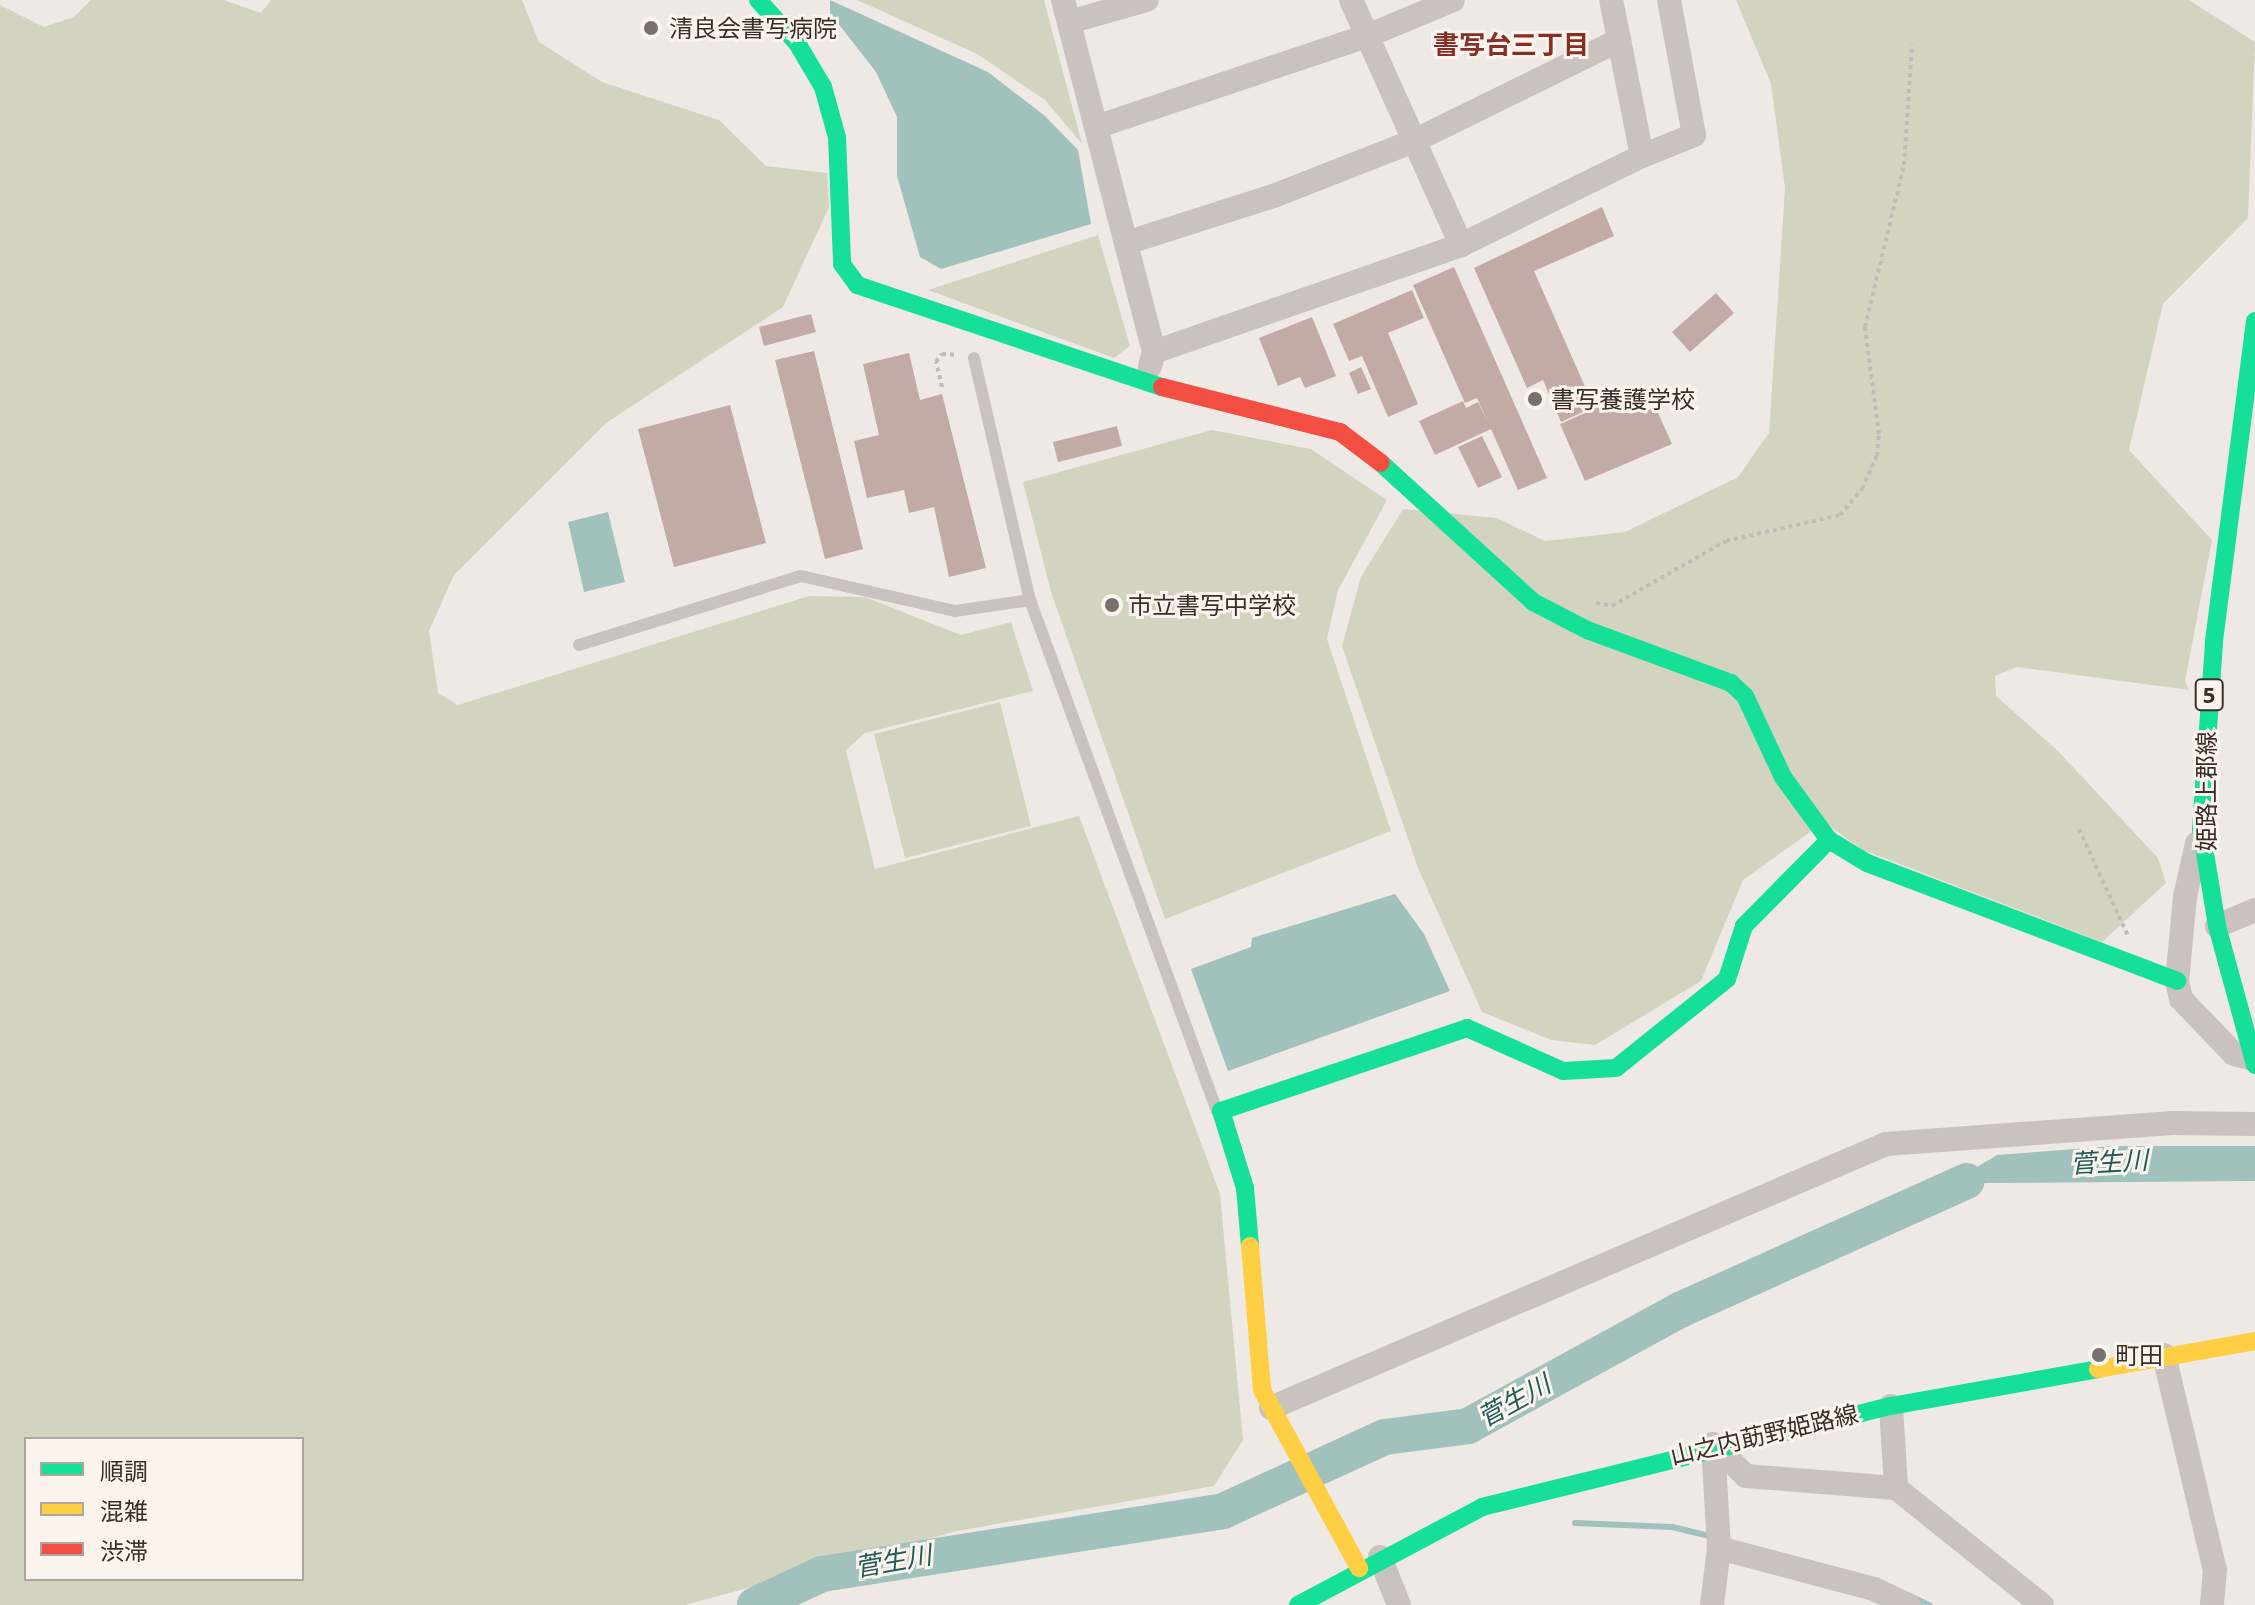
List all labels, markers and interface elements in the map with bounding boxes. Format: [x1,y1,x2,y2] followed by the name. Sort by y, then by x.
[669,14,837,42] place label: 清良会書写病院
[640,17,662,39] marker: 清良会書写病院
[1433,29,1589,61] district label: 書写台三丁目
[1551,385,1695,413] place label: 書写養護学校
[1526,390,1544,408] marker: 書写養護学校
[1128,591,1296,619] place label: 市立書写中学校
[1103,596,1121,614] marker: 市立書写中学校
[2193,677,2225,713] road number: 5
[2192,731,2220,851] street label: 姫路上郡線
[2069,1144,2149,1180] water label: 菅生川
[2115,1341,2163,1369] place label: 町田
[2090,1346,2108,1364] marker: 町田
[1472,1368,1556,1434] water label: 菅生川
[1667,1398,1861,1470] street label: 山之内莇野姫路線
[24,1437,304,1581] legend
[100,1454,148,1487] text: 順調
[100,1494,148,1527] text: 混雑
[100,1534,148,1567] text: 渋滞
[852,1539,934,1583] water label: 菅生川

